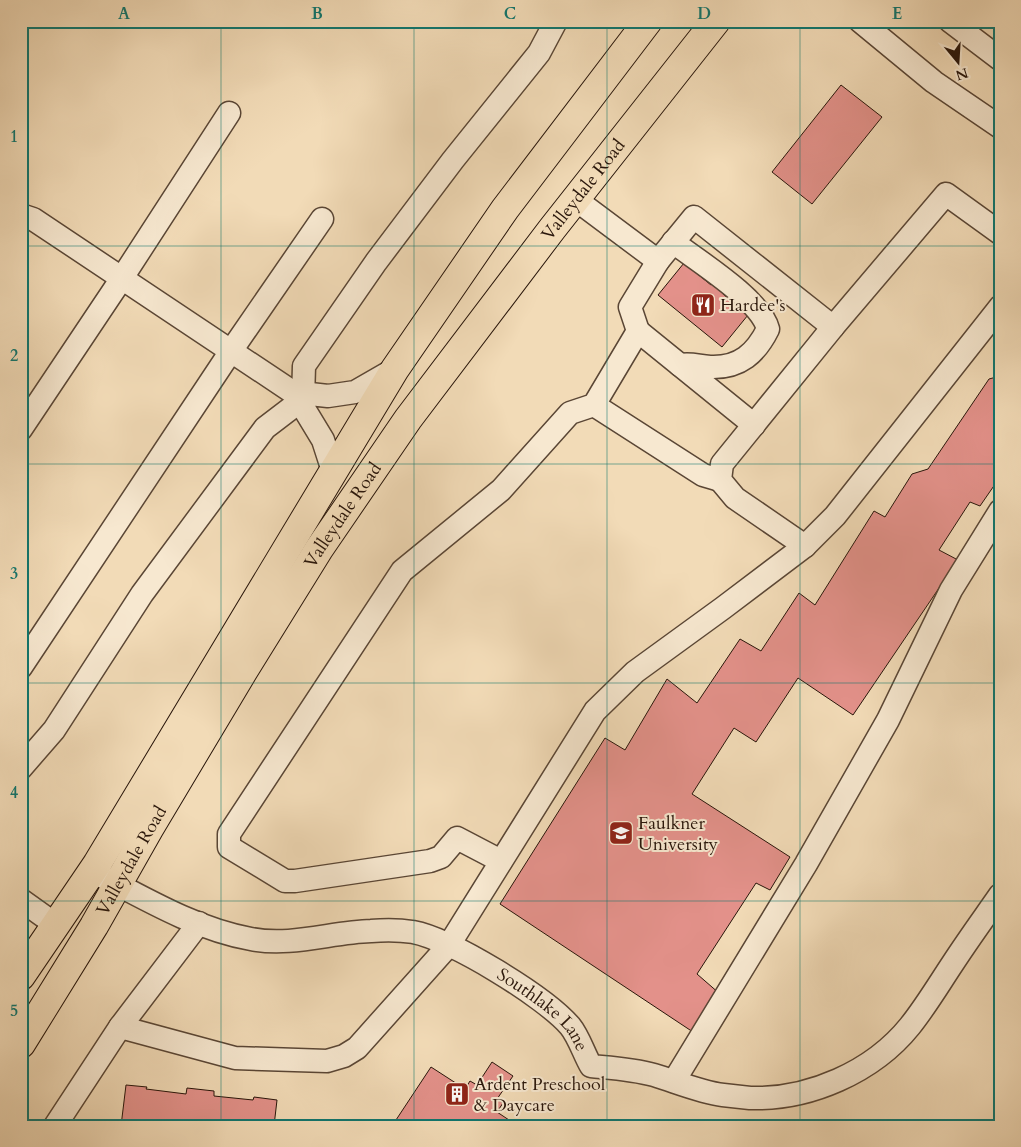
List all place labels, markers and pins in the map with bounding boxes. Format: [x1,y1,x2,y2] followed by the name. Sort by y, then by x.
[690,292,716,318] restaurant icon: Hardee's
[720,293,785,318] place label: Hardee's
[638,811,719,857] place label: Faulkner University
[608,820,634,846] school or university icon: Faulkner University
[474,1072,606,1118] place label: Ardent Preschool & Daycare
[444,1081,470,1107] building icon: Ardent Preschool & Daycare

